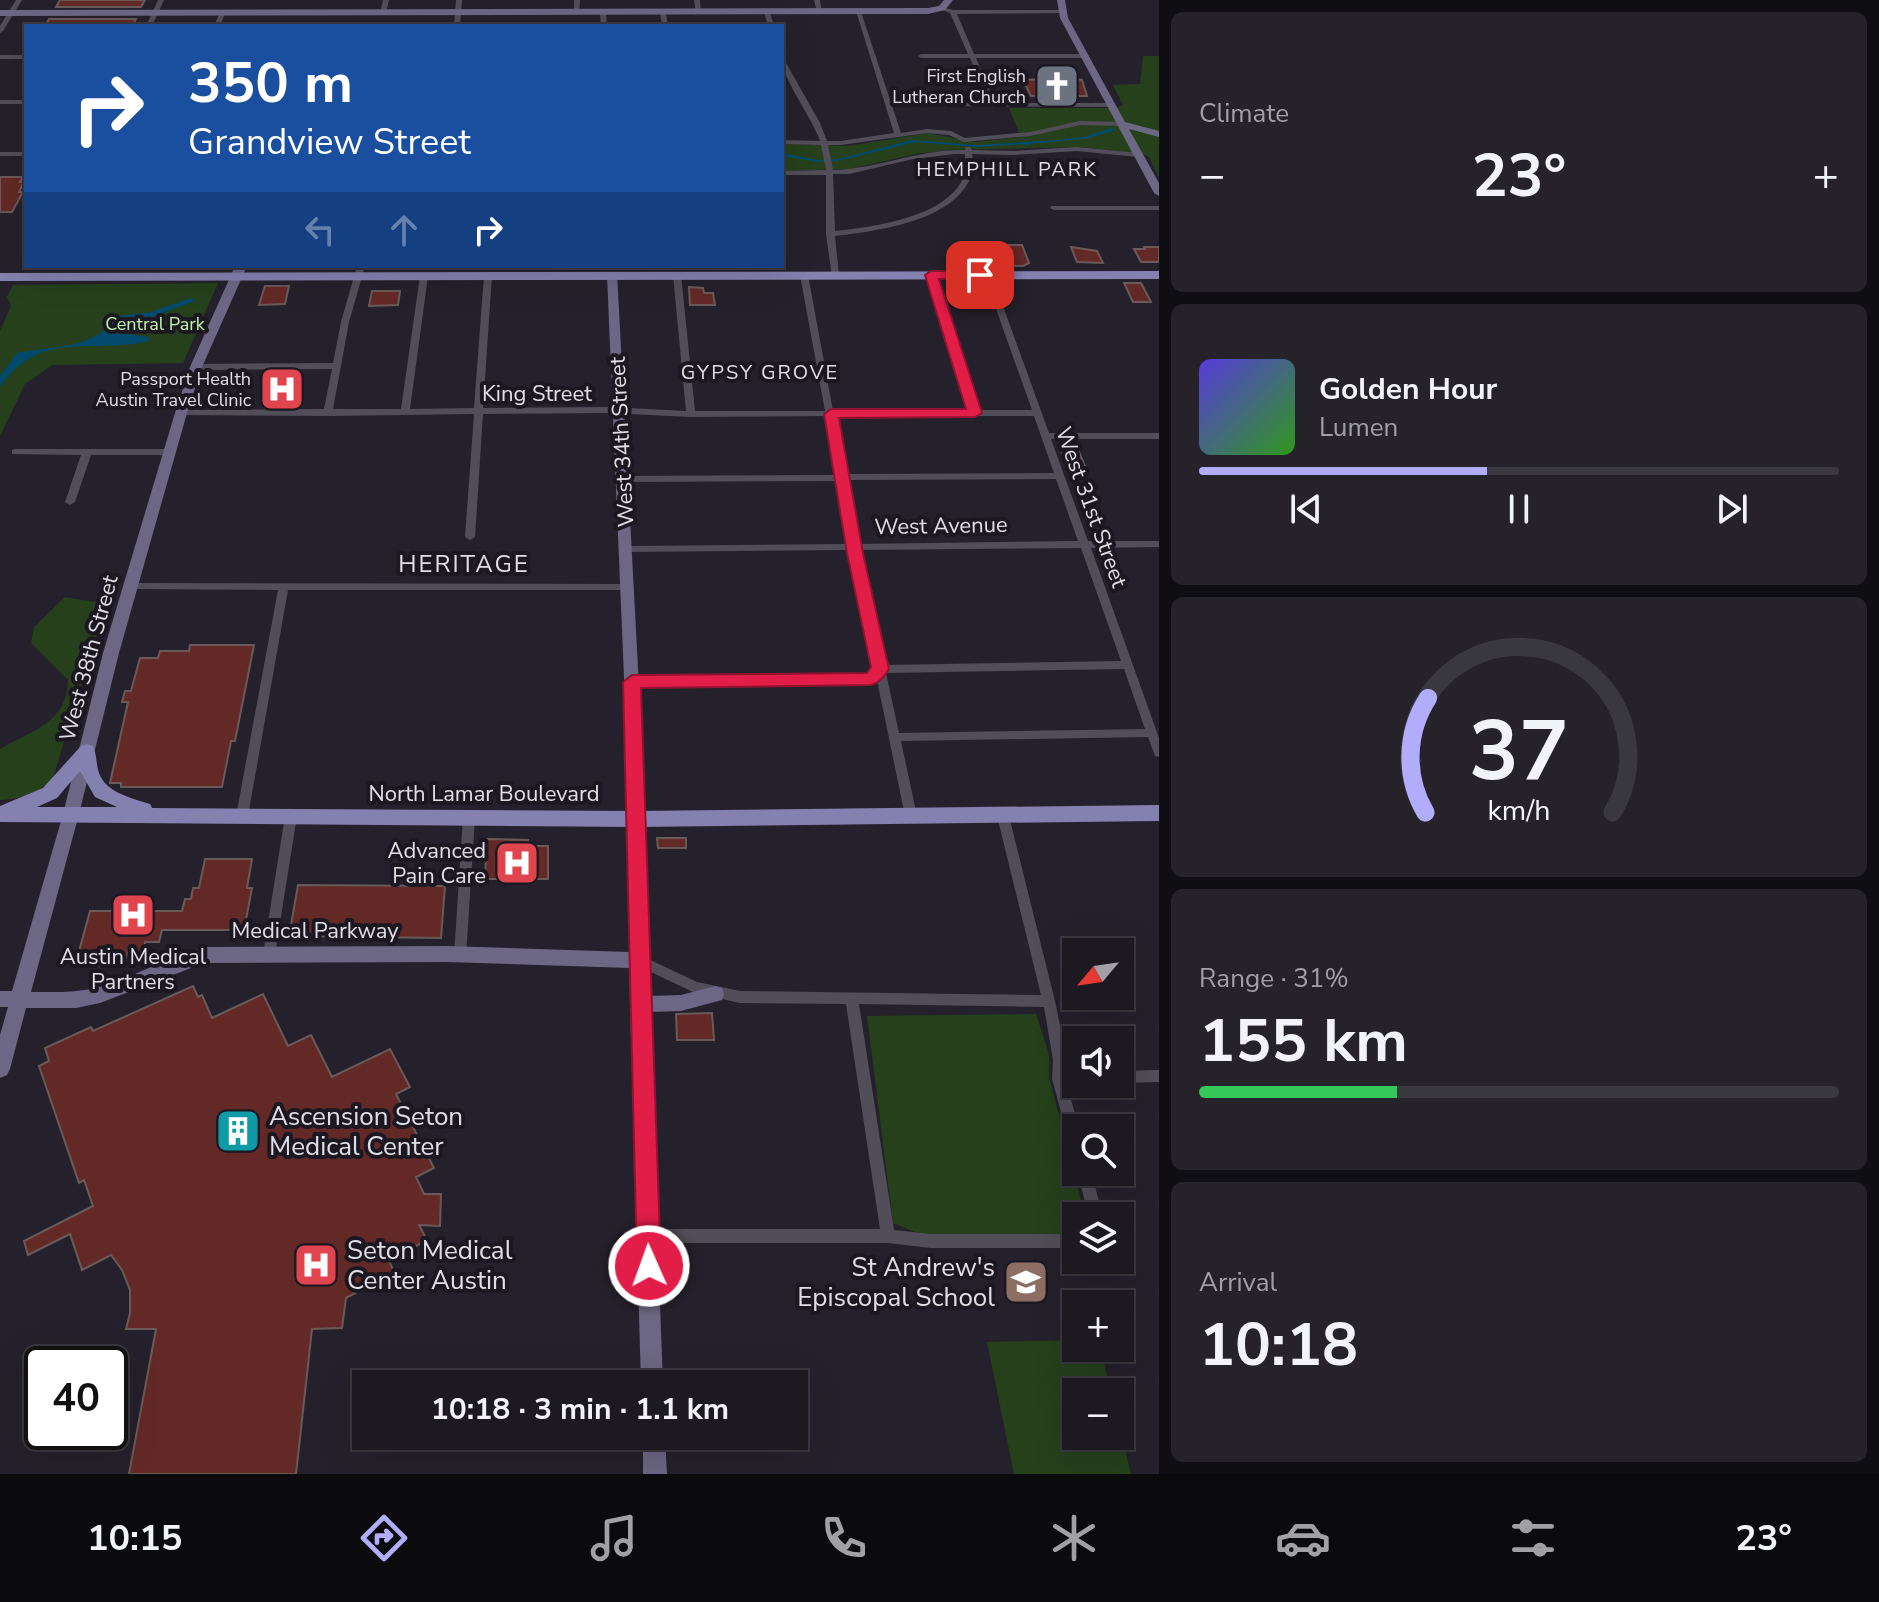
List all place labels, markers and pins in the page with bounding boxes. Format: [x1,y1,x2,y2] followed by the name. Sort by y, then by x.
[1033,62,1081,110] church icon: First English Lutheran Church
[892,64,1026,109] place label: First English Lutheran Church
[946,241,1014,309] pin
[258,365,306,413] hospital icon: Passport Health Austin Travel Clinic
[96,367,251,412] place label: Passport Health Austin Travel Clinic
[387,836,486,891] place label: Advanced Pain Care
[493,839,541,887] hospital icon: Advanced Pain Care
[109,891,157,939] hospital icon: Austin Medical Partners
[60,942,207,997] place label: Austin Medical Partners
[269,1099,463,1164] place label: Ascension Seton Medical Center
[214,1107,262,1155] building icon: Ascension Seton Medical Center
[347,1233,513,1298] place label: Seton Medical Center Austin
[292,1241,340,1289] hospital icon: Seton Medical Center Austin
[797,1250,995,1315] place label: St Andrew's Episcopal School
[1002,1258,1050,1306] school or university icon: St Andrew's Episcopal School

